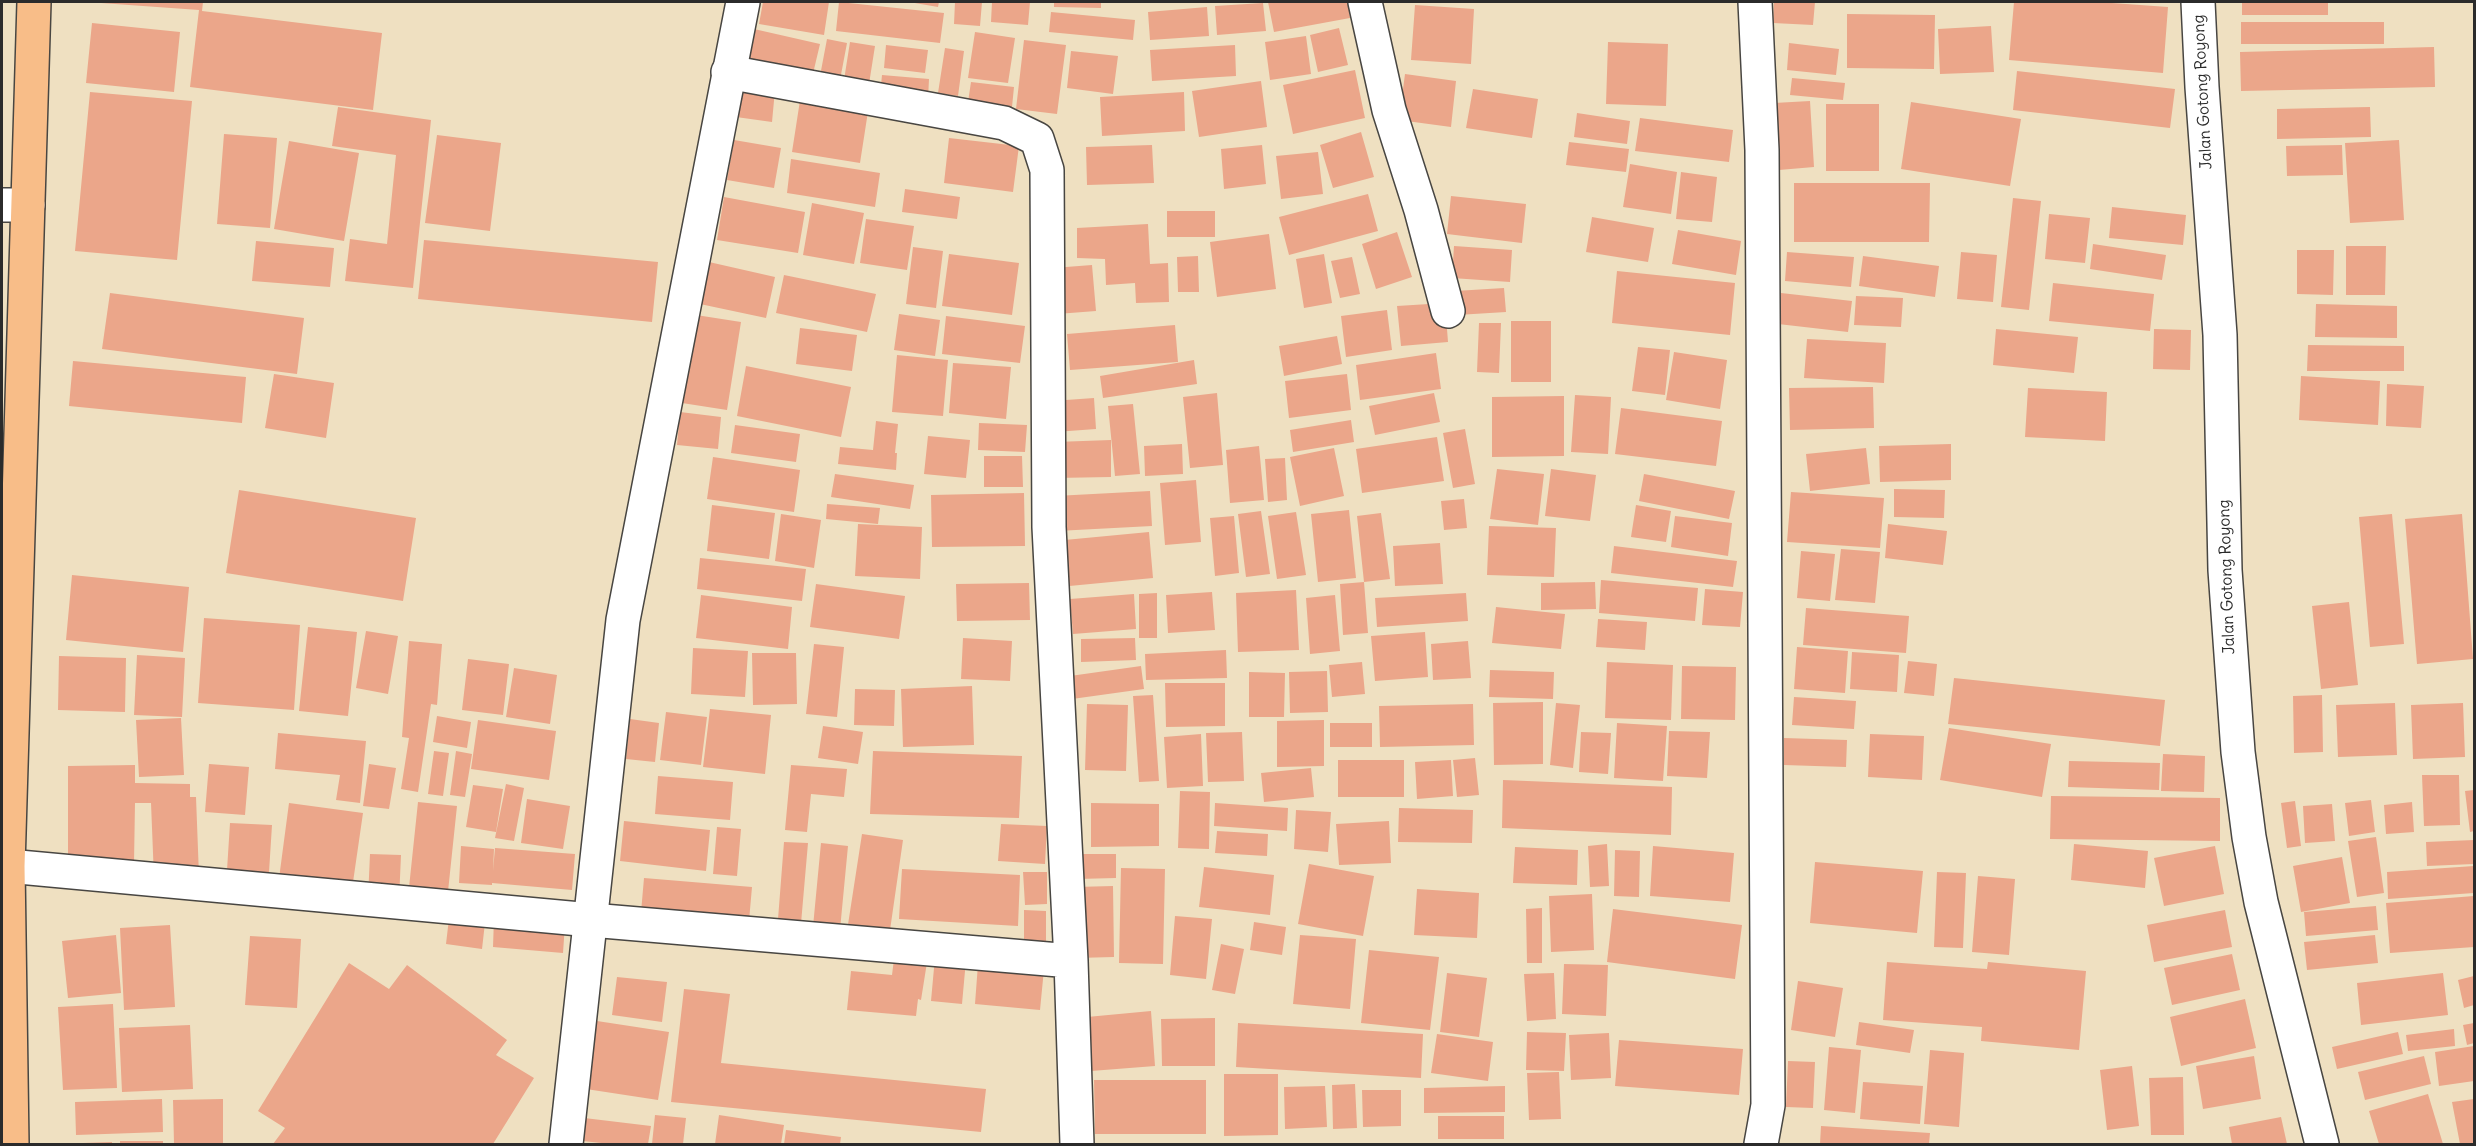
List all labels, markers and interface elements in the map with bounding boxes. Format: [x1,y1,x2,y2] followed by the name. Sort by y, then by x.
[2189,14,2217,170] street label: Jalan Gotong Royong
[2215,499,2239,655] street label: Jalan Gotong Royong

